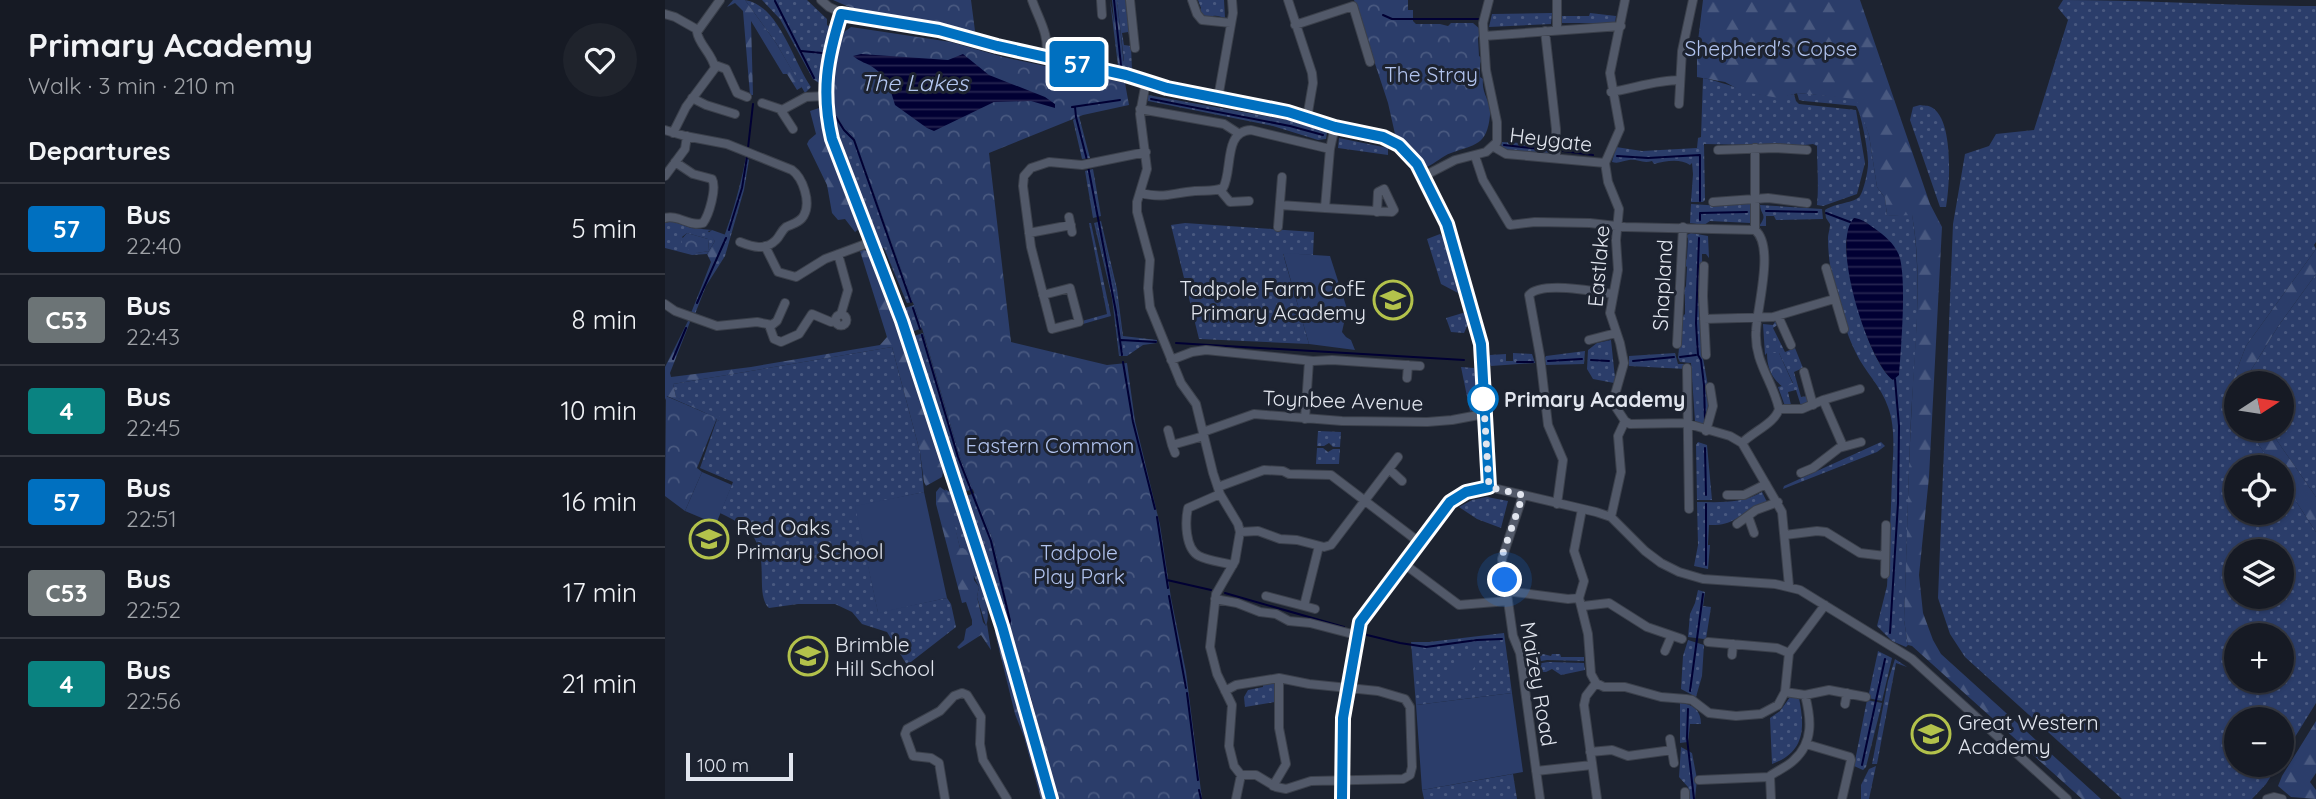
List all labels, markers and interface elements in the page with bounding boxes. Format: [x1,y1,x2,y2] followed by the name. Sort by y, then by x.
[563,23,637,97] button: heart
[28,24,313,65] text: Primary Academy
[1685,35,1857,61] park label: Shepherd's Copse
[1045,41,1109,87] line badge: 57
[1064,49,1091,79] text: 57
[1384,61,1478,87] park label: The Stray
[860,68,970,97] water label: The Lakes
[28,71,235,100] text: Walk · 3 min · 210 m
[1508,121,1594,157] street label: Heygate
[28,134,171,167] text: Departures
[126,198,171,231] text: Bus
[571,212,637,245] text: 5 min
[53,214,80,244] text: 57
[1581,224,1615,308] street label: Eastlake
[126,231,182,260] text: 22:40
[1647,239,1677,331] street label: Shapland
[1179,275,1366,325] place label: Tadpole Farm CofE Primary Academy
[1372,279,1414,321] school or university icon: Tadpole Farm CofE Primary Academy
[126,289,171,322] text: Bus
[572,303,637,336] text: 8 min
[46,305,87,335] text: C53
[126,322,180,351] text: 22:43
[2224,371,2294,441] north arrow
[2224,371,2294,777] map controls
[126,380,171,413] text: Bus
[1262,384,1424,416] street label: Toynbee Avenue
[1468,384,1498,414] marker: Primary Academy
[1504,386,1685,412] place label: Primary Academy
[561,394,637,427] text: 10 min
[59,396,74,426] text: 4
[126,413,181,442] text: 22:45
[966,432,1134,458] park label: Eastern Common
[2224,455,2294,525] button: locate
[126,471,171,504] text: Bus
[562,485,637,518] text: 16 min
[53,487,80,517] text: 57
[126,504,177,533] text: 22:51
[736,514,884,564] place label: Red Oaks Primary School
[688,518,730,560] school or university icon: Red Oaks Primary School
[1033,539,1125,589] park label: Tadpole Play Park
[2224,539,2294,609] button: layers
[126,562,171,595] text: Bus
[1487,562,1522,597] your location
[563,576,637,609] text: 17 min
[46,578,87,608] text: C53
[126,595,181,624] text: 22:52
[1515,620,1563,748] street label: Maizey Road
[2224,623,2294,693] button: +
[835,631,935,681] place label: Brimble Hill School
[787,635,829,677] school or university icon: Brimble Hill School
[126,653,171,686] text: Bus
[562,667,637,700] text: 21 min
[59,669,74,699] text: 4
[126,686,181,715] text: 22:56
[2224,707,2294,777] button: −
[1958,709,2099,759] place label: Great Western Academy
[1910,713,1952,755] school or university icon: Great Western Academy
[686,750,793,782] scale bar
[697,753,749,777] text: 100 m

